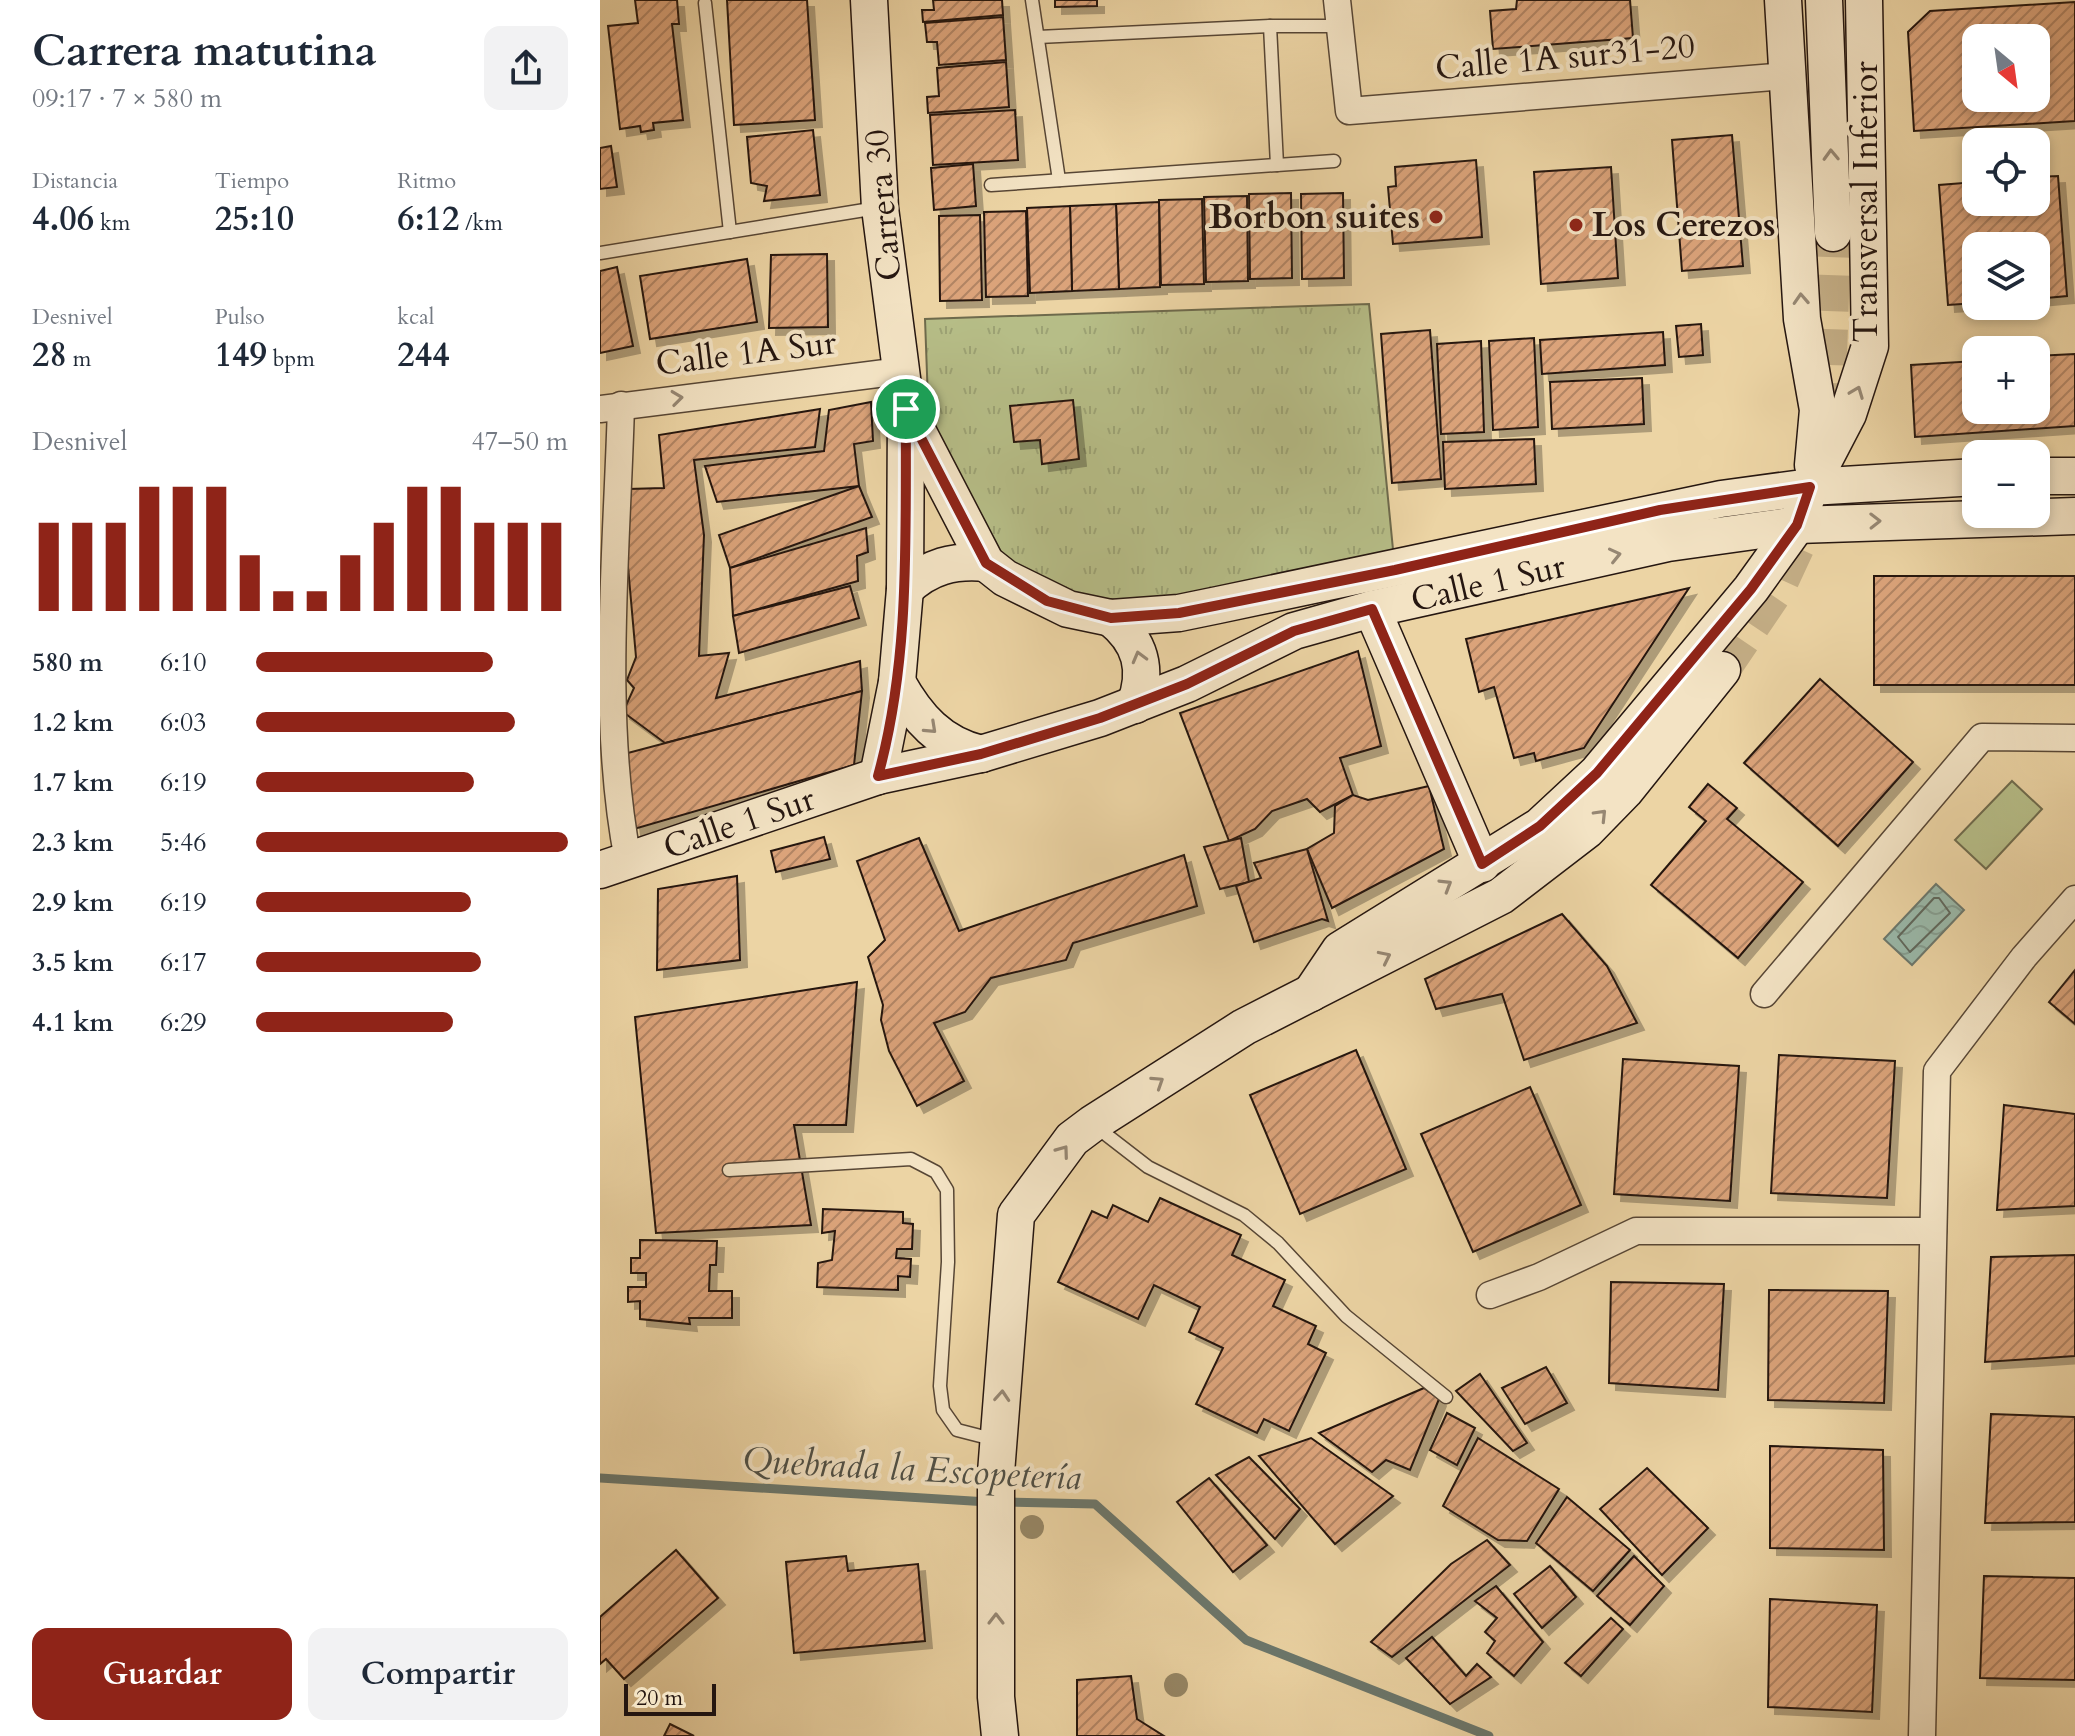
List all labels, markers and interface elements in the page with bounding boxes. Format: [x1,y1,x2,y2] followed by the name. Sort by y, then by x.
[32,21,377,81] text: Carrera matutina
[1433,23,1697,91] street label: Calle 1A sur31-20
[1962,24,2050,112] north arrow
[1962,24,2050,528] map controls
[484,26,568,110] button: share
[1843,61,1889,343] street label: Transversal Inferior
[32,81,222,116] text: 09:17 · 7 × 580 m
[853,127,913,283] street label: Carrera 30
[1962,128,2050,216] button: locate
[1822,148,1839,161] one-way arrow
[32,166,118,196] text: Distancia
[215,166,289,196] text: Tiempo
[397,166,456,196] text: Ritmo
[1209,194,1420,240] place label: Borbon suites
[32,196,94,242] text: 4.06
[215,196,294,242] text: 25:10
[397,196,459,242] text: 6:12
[1592,202,1776,248] place label: Los Cerezos
[94,208,130,238] text: km
[459,208,503,238] text: /km
[1427,208,1445,226] marker: Borbon suites
[1567,216,1585,234] marker: Los Cerezos
[1962,232,2050,320] button: layers
[1792,292,1809,305] one-way arrow
[32,302,113,332] text: Desnivel
[215,302,265,332] text: Pulso
[397,302,434,332] text: kcal
[653,319,839,387] street label: Calle 1A Sur
[32,332,67,378] text: 28
[215,332,267,378] text: 149
[397,332,450,378] text: 244
[1962,336,2050,424] button: +
[67,344,91,374] text: m
[267,344,315,374] text: bpm
[872,375,940,443] pin
[1847,386,1864,400] one-way arrow
[884,387,928,431] icon: arrive
[670,390,684,407] one-way arrow
[32,424,127,459] text: Desnivel
[471,424,568,459] text: 47–50 m
[1962,440,2050,528] button: −
[1869,512,1882,530] one-way arrow
[1406,543,1570,623] street label: Calle 1 Sur
[1607,547,1621,564] one-way arrow
[32,645,103,680] text: 580 m
[160,645,207,680] text: 6:10
[1131,651,1148,665] one-way arrow
[32,705,113,740] text: 1.2 km
[160,705,207,740] text: 6:03
[922,719,936,734] one-way arrow
[32,765,113,800] text: 1.7 km
[160,765,207,800] text: 6:19
[657,775,821,870] street label: Calle 1 Sur
[1592,810,1607,824] one-way arrow
[32,825,113,860] text: 2.3 km
[160,825,207,860] text: 5:46
[1437,879,1452,895] one-way arrow
[32,885,113,920] text: 2.9 km
[160,885,207,920] text: 6:19
[32,945,113,980] text: 3.5 km
[160,945,207,980] text: 6:17
[1377,951,1392,967] one-way arrow
[32,1005,113,1040] text: 4.1 km
[160,1005,207,1040] text: 6:29
[1149,1077,1164,1092] one-way arrow
[1053,1146,1068,1160] one-way arrow
[993,1389,1010,1402] one-way arrow
[741,1436,1083,1502] water label: Quebrada la Escopetería
[987,1612,1005,1625] one-way arrow
[32,1628,292,1720] button: Guardar
[308,1628,568,1720] button: Compartir
[624,1680,716,1716] scale bar
[636,1683,683,1713] text: 20 m

